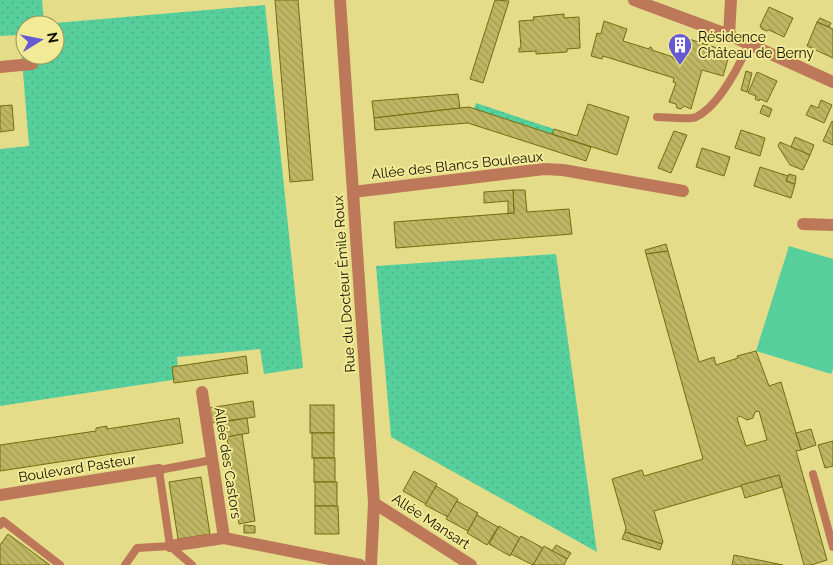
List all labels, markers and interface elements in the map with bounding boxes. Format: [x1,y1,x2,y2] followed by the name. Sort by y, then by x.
[15,15,65,65] north arrow
[698,29,815,61] place label: Résidence Château de Berny
[44,31,62,44] text: N
[667,32,693,66] building icon: Résidence Château de Berny
[370,148,544,182] street label: Allée des Blancs Bouleaux
[329,195,358,373] street label: Rue du Docteur Émile Roux
[211,406,245,520] street label: Allée des Castors
[17,451,137,485] street label: Boulevard Pasteur
[389,490,473,552] street label: Allée Mansart

